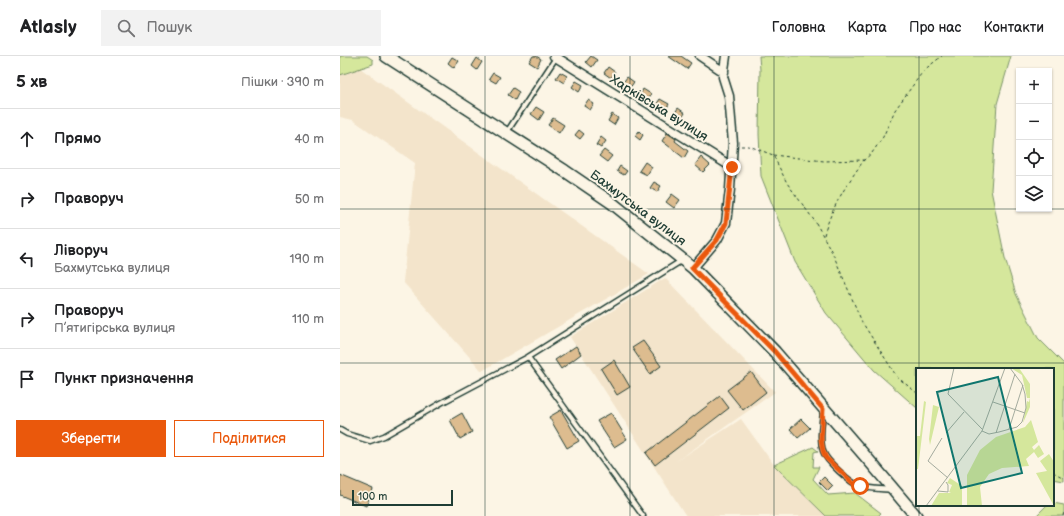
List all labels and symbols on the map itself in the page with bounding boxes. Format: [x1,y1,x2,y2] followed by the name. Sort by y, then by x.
[607,71,711,145] street label: Харківська вулиця
[723,158,741,176] route end
[587,167,689,249] street label: Бахмутська вулиця
[916,368,1054,506] inset map
[851,477,869,495] route start
[352,488,453,507] scale bar

